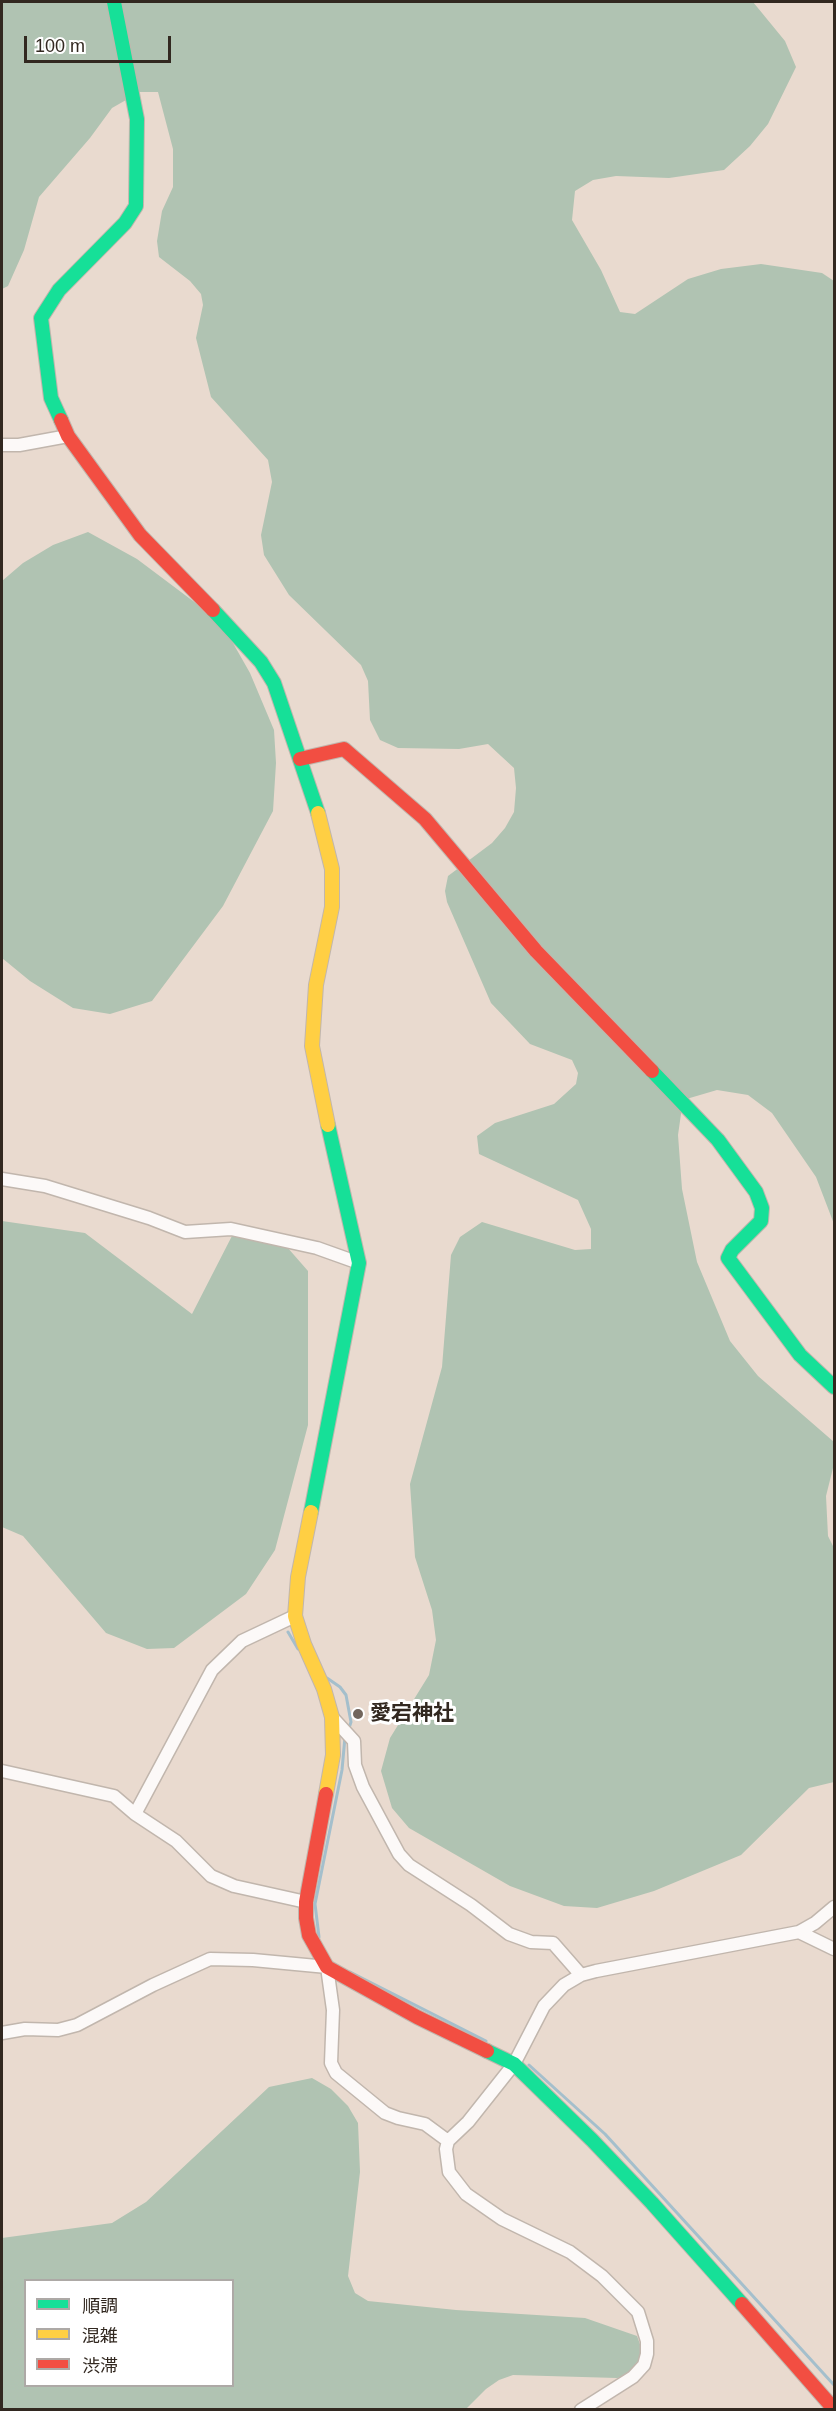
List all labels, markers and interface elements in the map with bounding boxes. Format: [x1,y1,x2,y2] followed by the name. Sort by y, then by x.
[27,24,174,62] scale bar
[35,36,85,56] text: 100 m
[370,1701,454,1727] place label: 愛宕神社
[351,1707,365,1721] marker: 愛宕神社
[24,2279,234,2387] legend
[82,2296,118,2316] text: 順調
[82,2326,118,2346] text: 混雑
[82,2356,118,2376] text: 渋滞

